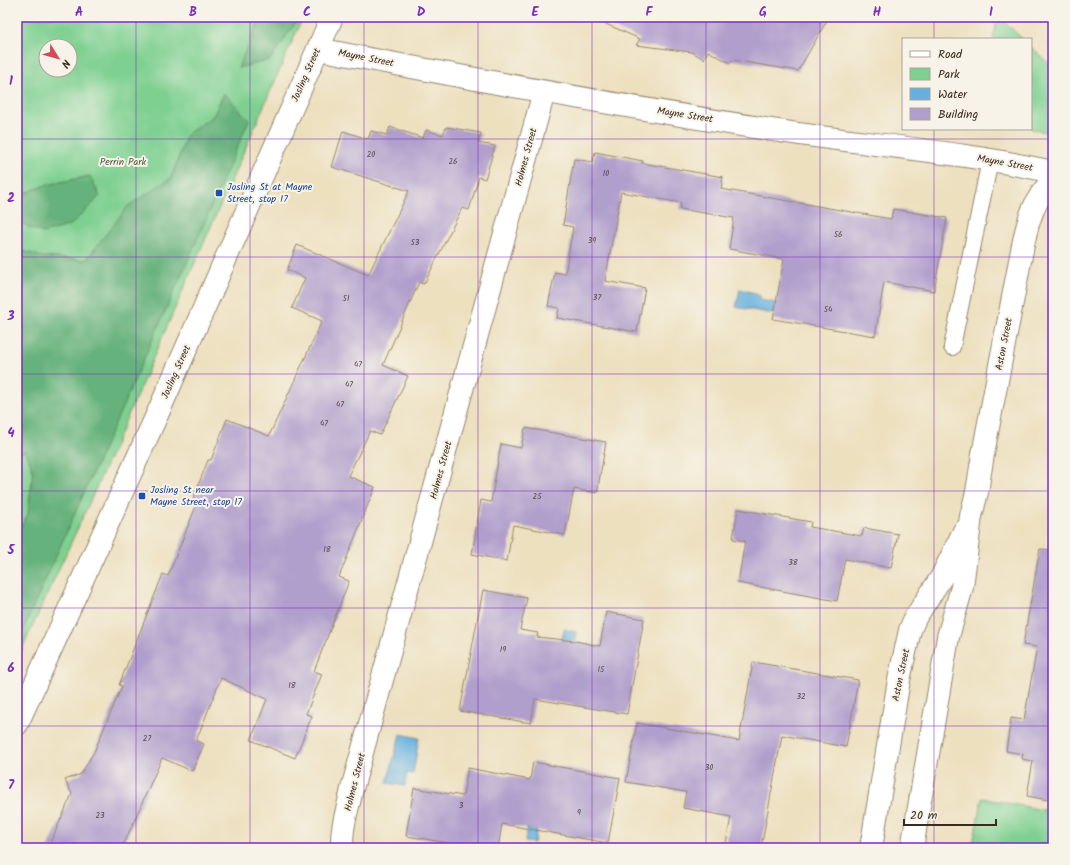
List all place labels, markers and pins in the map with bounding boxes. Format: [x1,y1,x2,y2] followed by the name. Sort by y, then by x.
[227,179,313,207] place label: Josling St at Mayne Street, stop 17
[214,188,224,198] marker: Josling St at Mayne Street, stop 17
[150,482,242,510] place label: Josling St near Mayne Street, stop 17
[137,491,147,501] marker: Josling St near Mayne Street, stop 17

